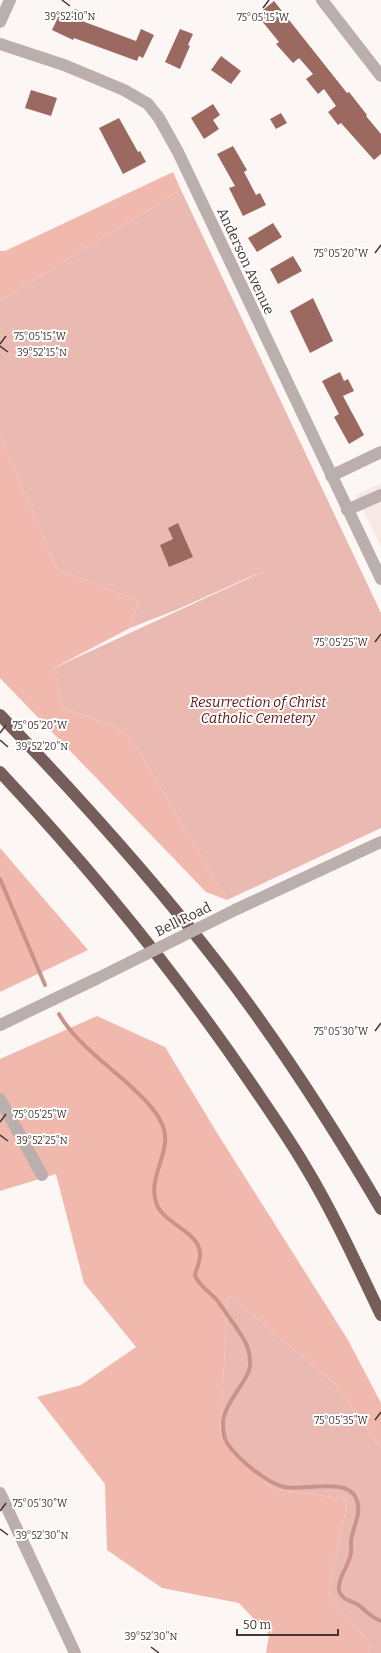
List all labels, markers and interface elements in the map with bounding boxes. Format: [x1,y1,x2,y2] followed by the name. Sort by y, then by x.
[44,11,96,23] text: 39°52'10"N
[237,12,290,24] text: 75°05'15"W
[213,205,278,317] street label: Anderson Avenue
[314,248,369,260] text: 75°05'20"W
[14,331,67,343] text: 75°05'15"W
[17,347,67,359] text: 39°52'15"N
[314,637,368,649] text: 75°05'25"W
[190,694,327,727] park label: Resurrection of Christ Catholic Cemetery
[13,720,68,732] text: 75°05'20"W
[16,741,68,753] text: 39°52'20"N
[152,899,214,940] street label: Bell Road
[314,1026,369,1038] text: 75°05'30"W
[13,1109,67,1121] text: 75°05'25"W
[16,1135,68,1147] text: 39°52'25"N
[314,1415,369,1427] text: 75°05'35"W
[13,1498,68,1510] text: 75°05'30"W
[16,1530,68,1542] text: 39°52'30"N
[237,1611,338,1637] scale bar
[243,1618,272,1632] text: 50 m
[125,1631,177,1643] text: 39°52'30"N

